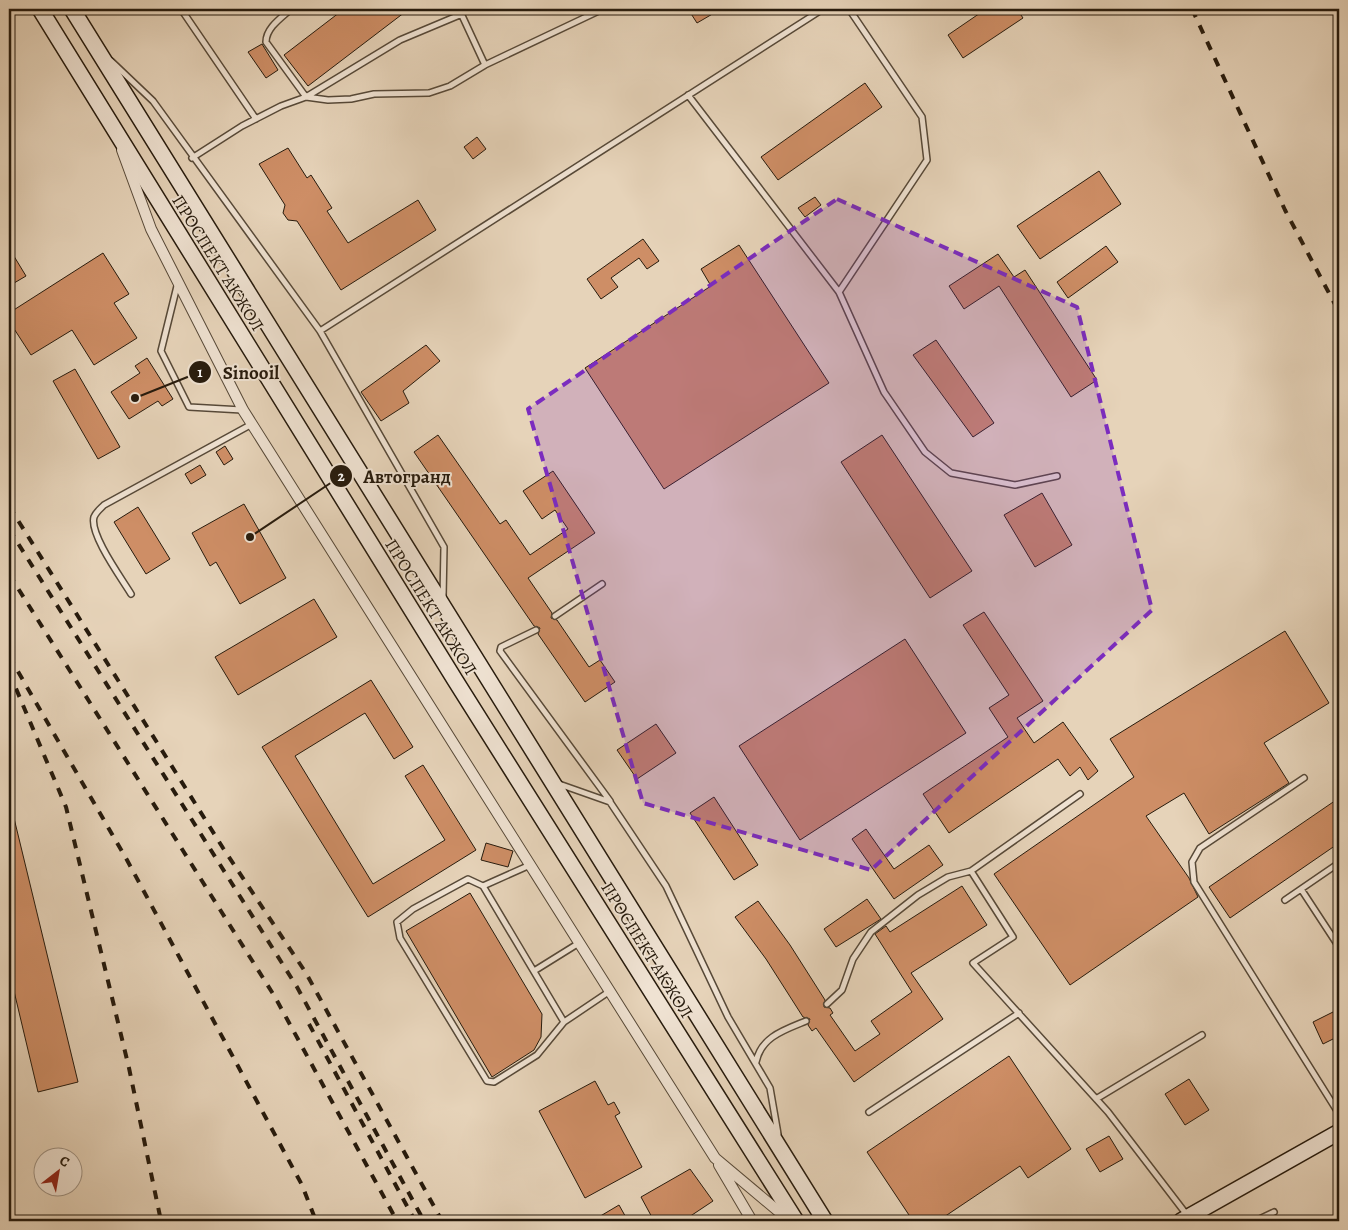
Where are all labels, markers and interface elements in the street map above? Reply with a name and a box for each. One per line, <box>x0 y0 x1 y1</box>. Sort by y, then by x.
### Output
street label: ПРОСПЕКТ АКЖОЛ <box>166 190 270 336</box>
callout: Sinooil <box>187 355 289 389</box>
text: Sinooil <box>223 360 279 386</box>
text: 1 <box>197 362 203 382</box>
callout: Автогранд <box>329 459 461 493</box>
text: Автогранд <box>362 464 451 490</box>
text: 2 <box>337 466 345 486</box>
street label: ПРОСПЕКТ АКЖОЛ <box>379 534 483 680</box>
street label: ПРОСПЕКТ АКЖОЛ <box>595 877 699 1023</box>
north arrow <box>32 1148 82 1198</box>
text: С <box>56 1151 73 1172</box>

